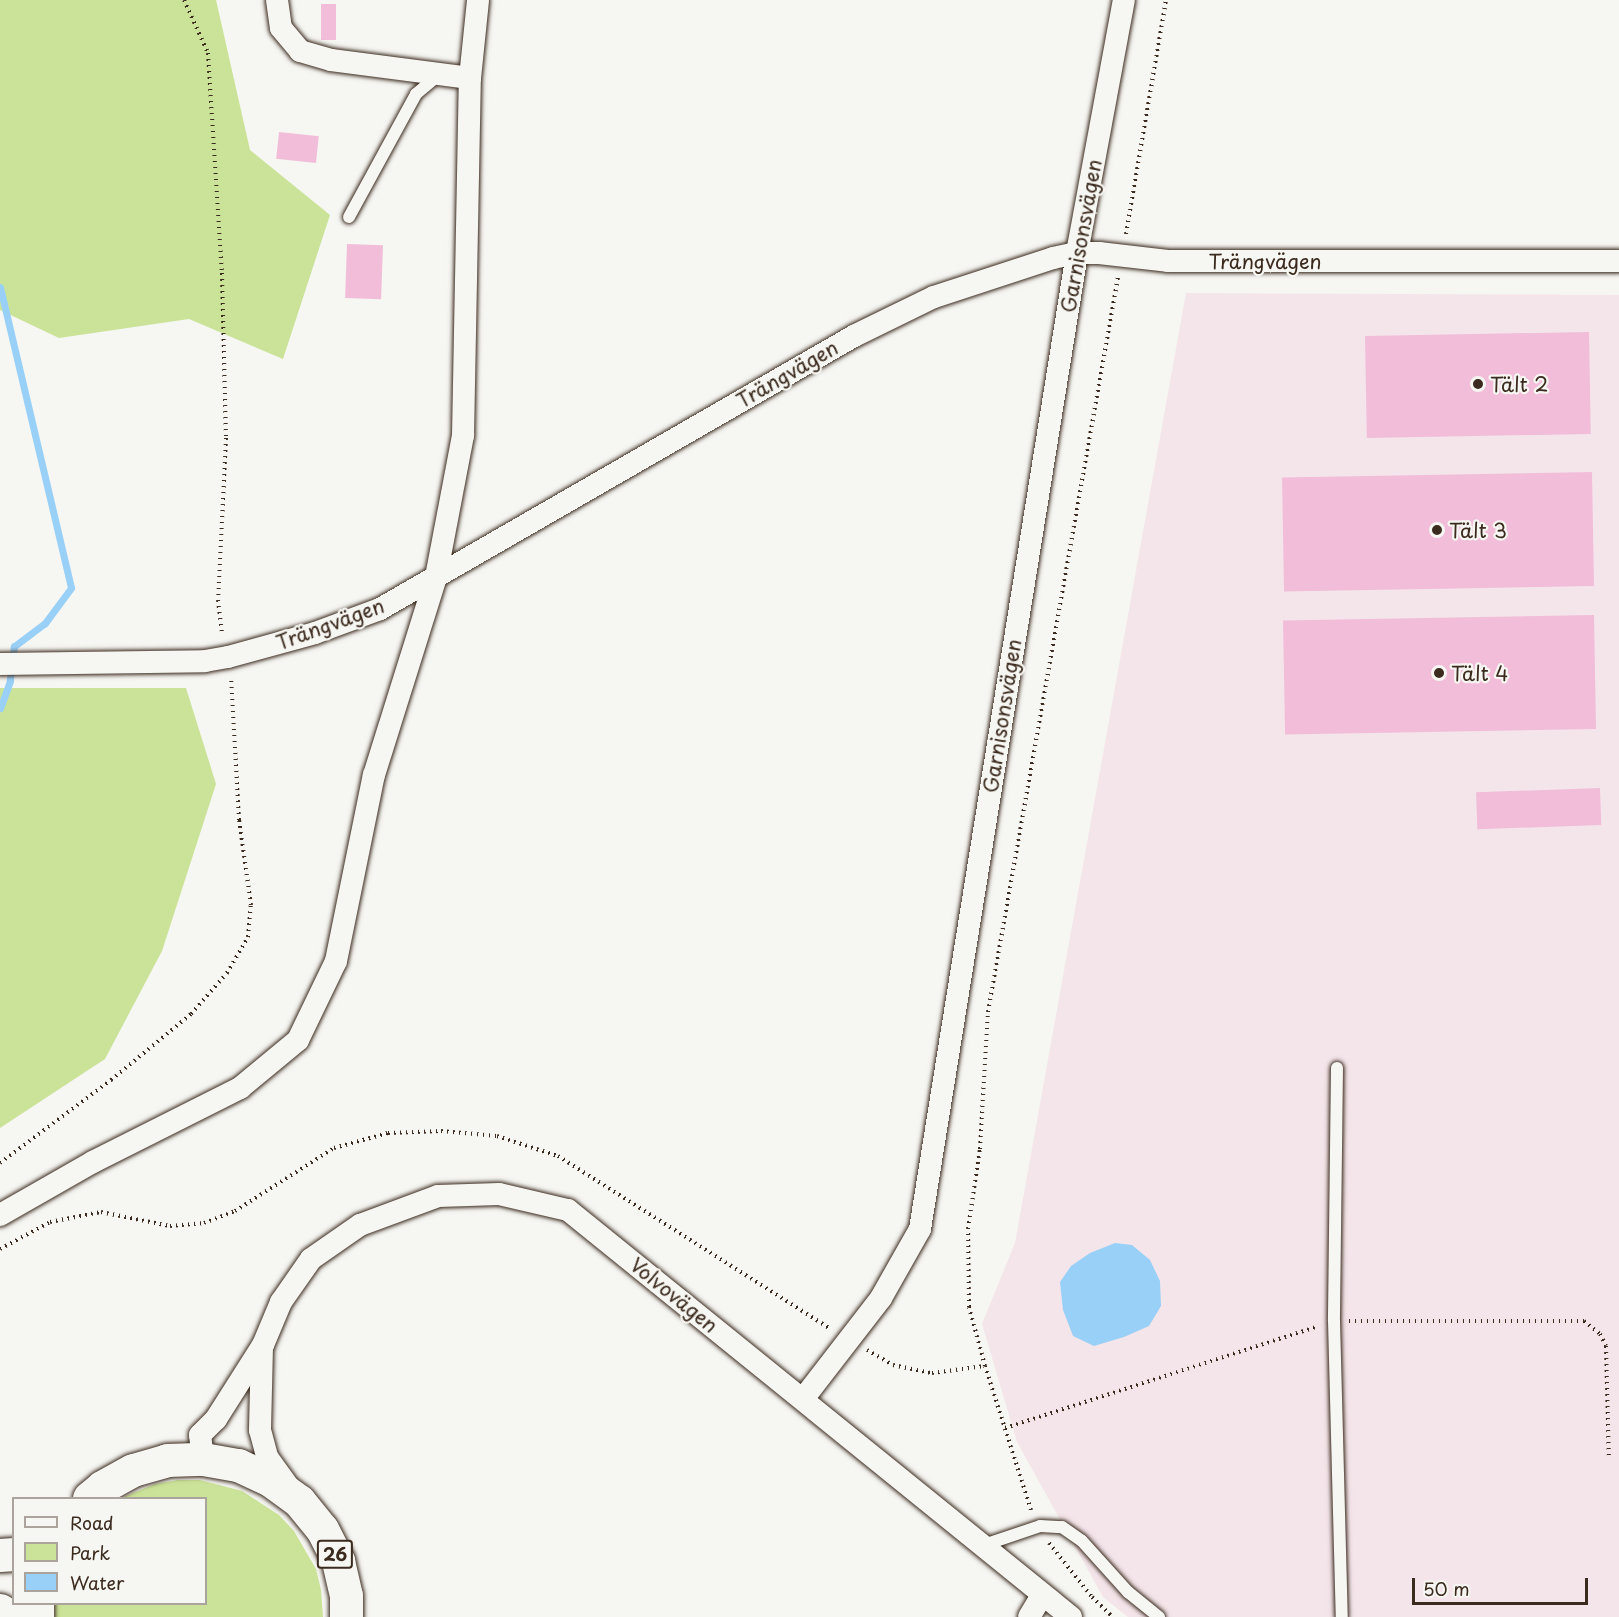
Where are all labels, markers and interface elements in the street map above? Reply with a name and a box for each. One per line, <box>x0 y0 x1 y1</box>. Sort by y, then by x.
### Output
street label: Garnisonsvägen <box>1056 158 1106 314</box>
street label: Trängvägen <box>1208 249 1322 273</box>
street label: Trängvägen <box>732 335 842 413</box>
place label: Tält 2 <box>1490 372 1548 396</box>
marker: Tält 2 <box>1471 377 1485 391</box>
place label: Tält 3 <box>1449 518 1506 542</box>
marker: Tält 3 <box>1430 523 1444 537</box>
street label: Trängvägen <box>273 593 387 655</box>
street label: Garnisonsvägen <box>978 637 1026 795</box>
place label: Tält 4 <box>1451 661 1508 685</box>
marker: Tält 4 <box>1432 666 1446 680</box>
street label: Volvovägen <box>625 1252 723 1338</box>
legend <box>12 1497 207 1605</box>
text: Road <box>70 1509 114 1536</box>
text: Park <box>70 1539 110 1566</box>
road number: 26 <box>316 1539 354 1569</box>
scale bar <box>1415 1566 1590 1604</box>
text: Water <box>70 1569 124 1596</box>
text: 50 m <box>1423 1575 1470 1602</box>

